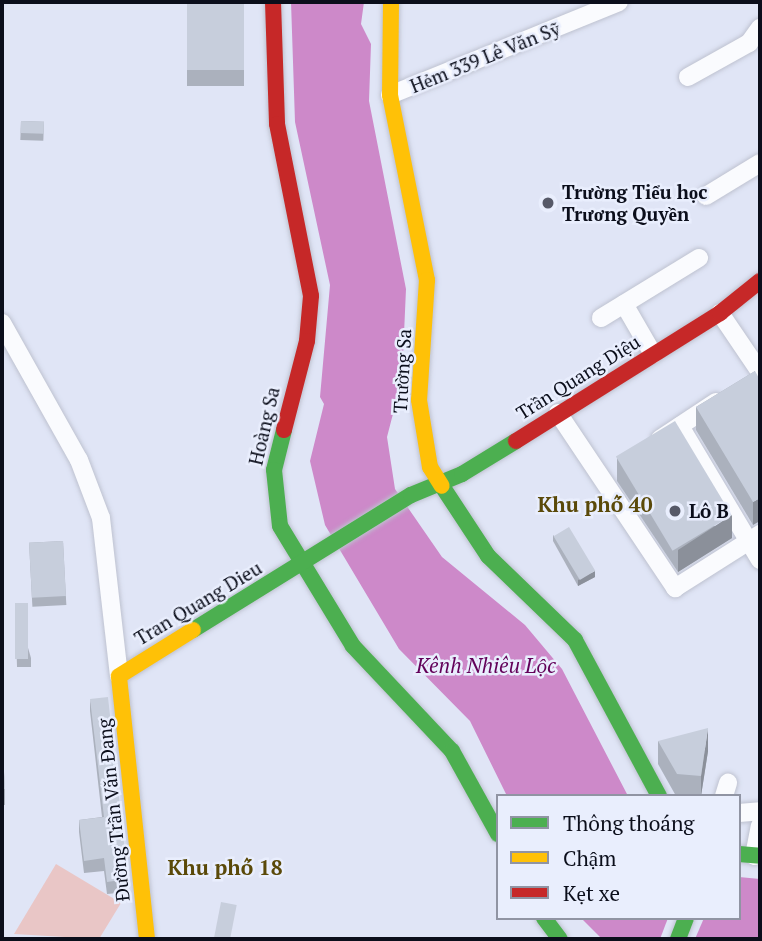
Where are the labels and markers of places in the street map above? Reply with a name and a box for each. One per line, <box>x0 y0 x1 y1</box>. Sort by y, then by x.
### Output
place label: Trường Tiểu học Trương Quyền <box>562 181 708 225</box>
marker: Trường Tiểu học Trương Quyền <box>540 195 556 211</box>
place label: Lô B <box>689 500 729 522</box>
marker: Lô B <box>667 503 683 519</box>

